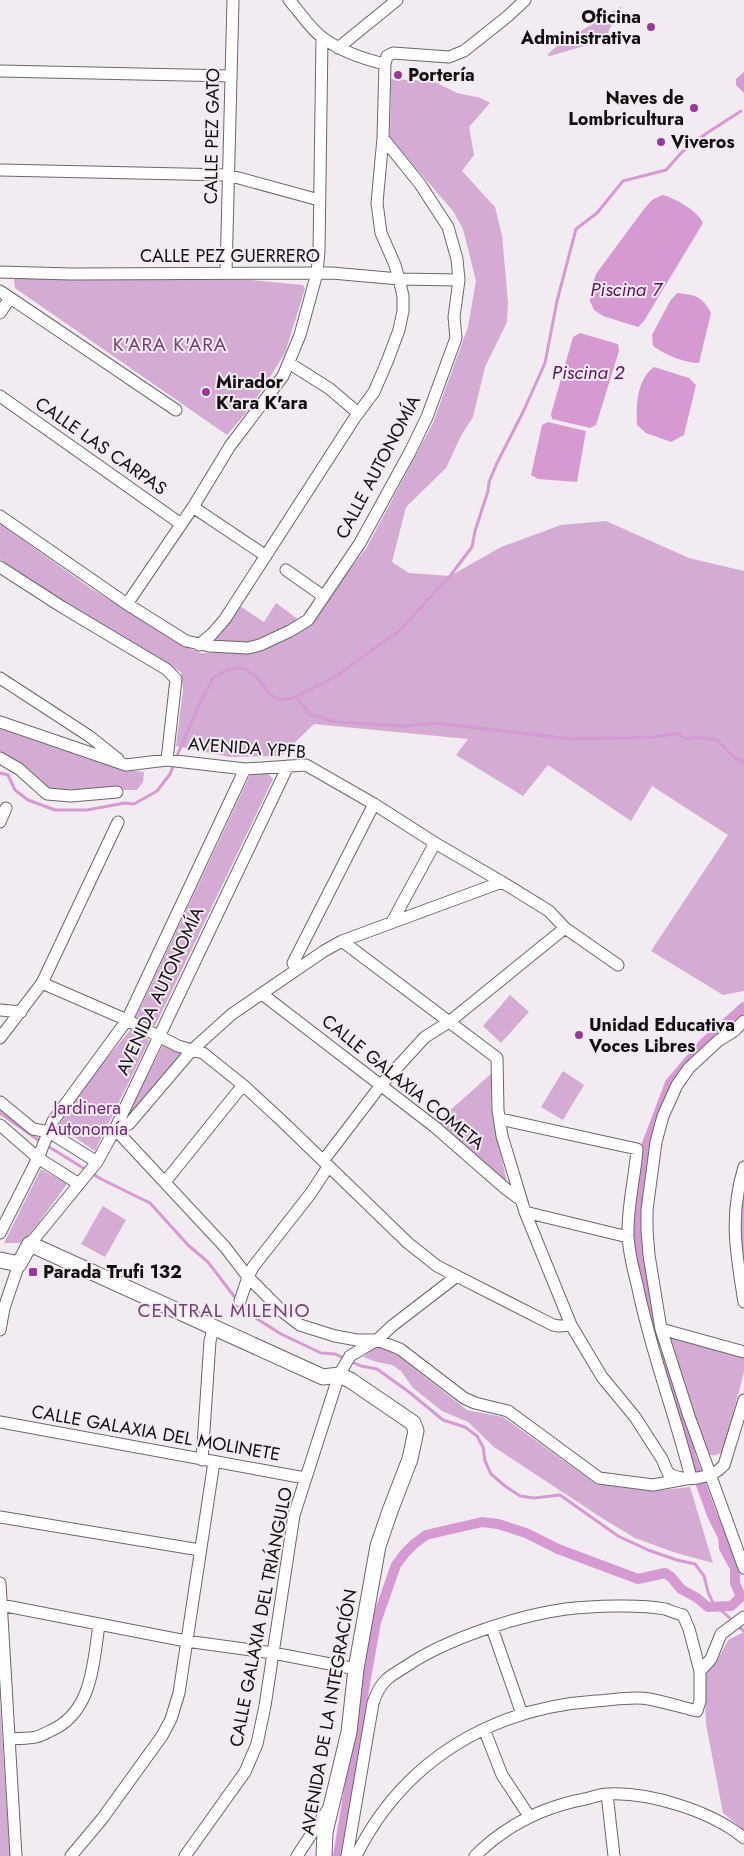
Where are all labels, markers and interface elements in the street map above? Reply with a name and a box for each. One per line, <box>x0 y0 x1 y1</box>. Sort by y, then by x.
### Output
place label: Oficina Administrativa <box>520 4 641 51</box>
marker: Oficina Administrativa <box>645 21 657 33</box>
place label: Portería <box>408 62 475 88</box>
street label: CALLE PEZ GATO <box>198 68 226 204</box>
marker: Portería <box>392 69 404 81</box>
place label: Naves de Lombricultura <box>568 85 684 132</box>
marker: Naves de Lombricultura <box>688 102 700 114</box>
place label: Viveros <box>670 129 735 155</box>
marker: Viveros <box>655 136 667 148</box>
street label: CALLE PEZ GUERRERO <box>140 243 320 269</box>
water label: Piscina 7 <box>590 276 664 303</box>
district label: K'ARA K'ARA <box>113 331 227 358</box>
water label: Piscina 2 <box>552 359 625 386</box>
place label: Mirador K'ara K'ara <box>216 369 308 416</box>
marker: Mirador K'ara K'ara <box>200 386 212 398</box>
street label: CALLE AUTONOMÍA <box>329 390 427 543</box>
street label: CALLE LAS CARPAS <box>30 391 172 501</box>
street label: AVENIDA YPFB <box>187 731 307 765</box>
street label: AVENIDA AUTONOMÍA <box>110 902 211 1079</box>
street label: CALLE GALAXIA COMETA <box>316 1008 490 1156</box>
place label: Unidad Educativa Voces Libres <box>588 1012 735 1059</box>
marker: Unidad Educativa Voces Libres <box>573 1029 585 1041</box>
park label: Jardinera Autonomía <box>46 1095 128 1142</box>
place label: Parada Trufi 132 <box>43 1259 182 1285</box>
marker: Parada Trufi 132 <box>27 1266 39 1278</box>
district label: CENTRAL MILENIO <box>138 1297 310 1324</box>
street label: CALLE GALAXIA DEL MOLINETE <box>30 1398 282 1468</box>
street label: CALLE GALAXIA DEL TRIÁNGULO <box>223 1485 299 1749</box>
street label: AVENIDA DE LA INTEGRACIÓN <box>295 1587 363 1837</box>

